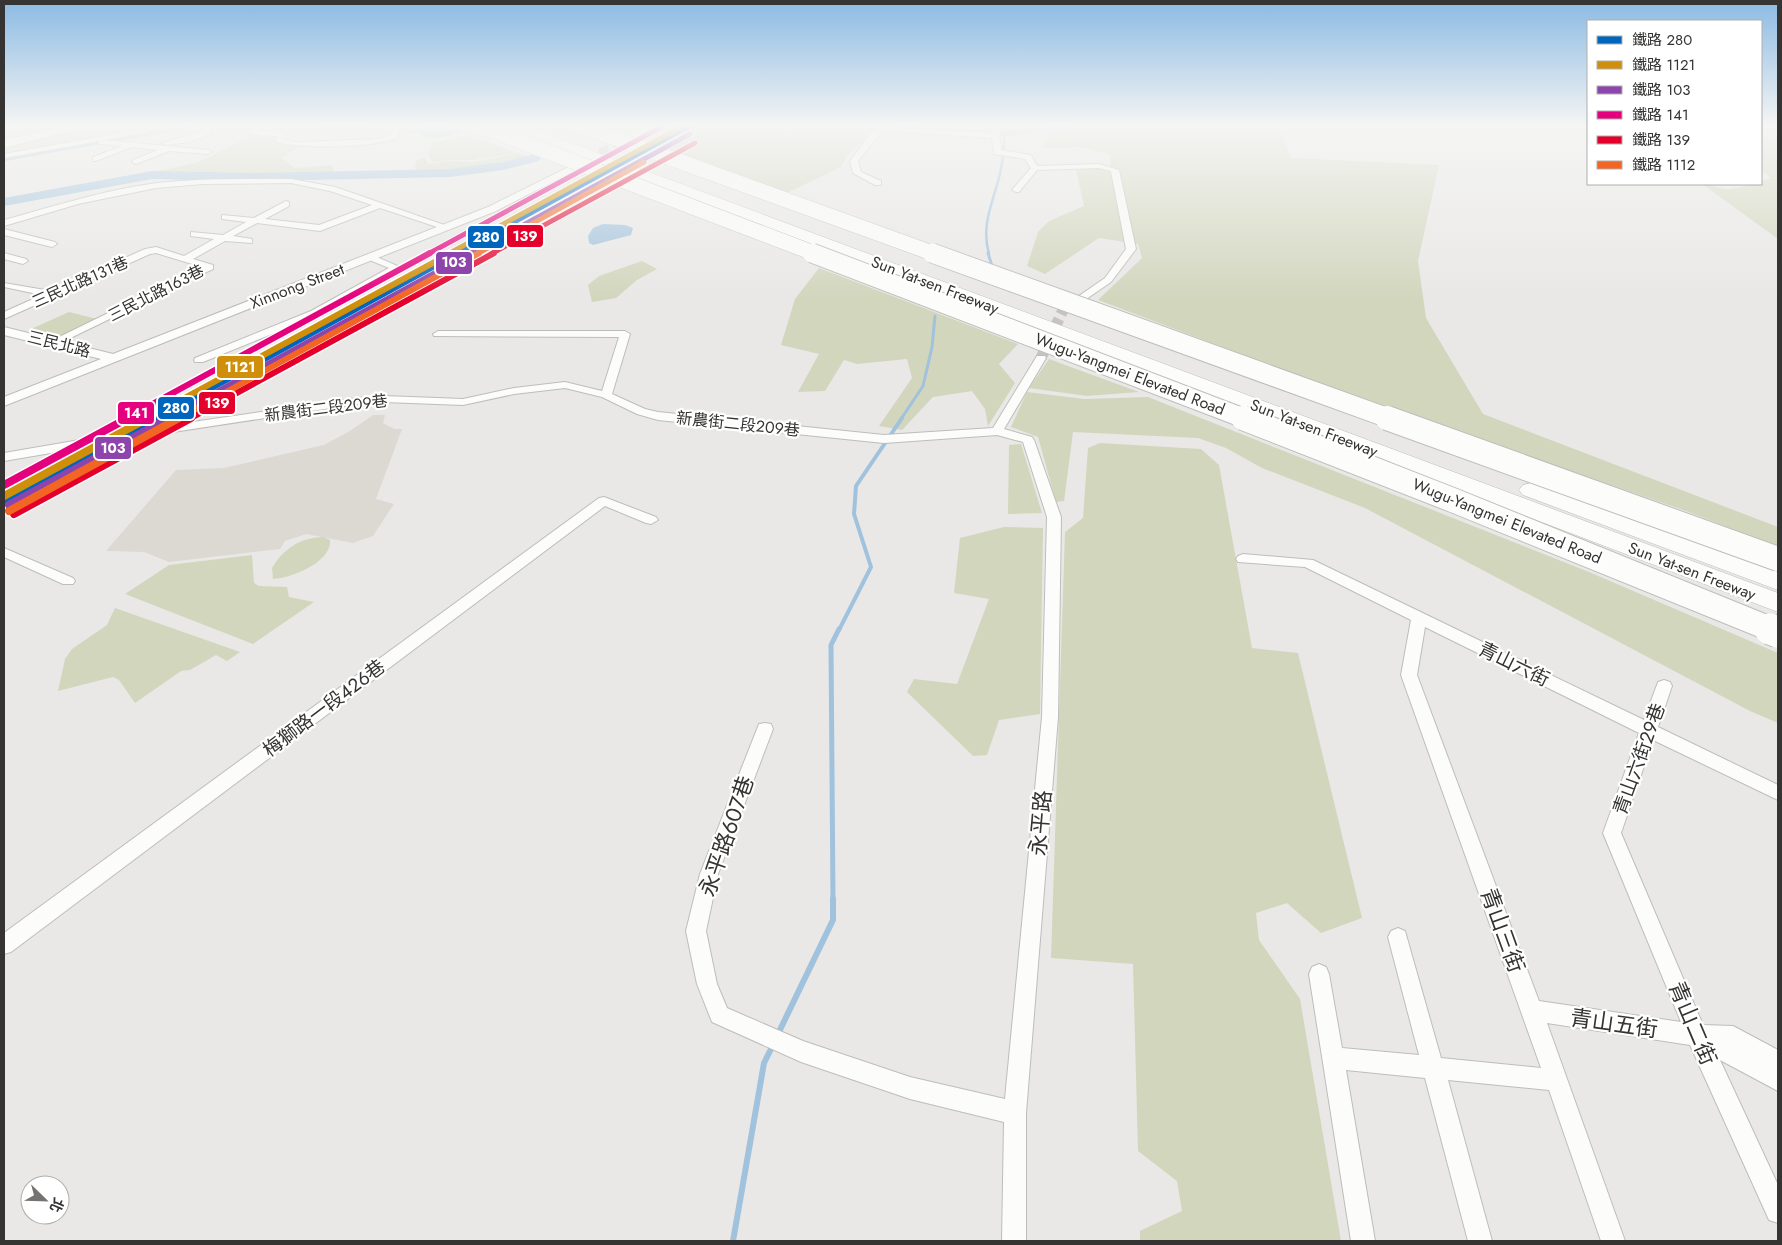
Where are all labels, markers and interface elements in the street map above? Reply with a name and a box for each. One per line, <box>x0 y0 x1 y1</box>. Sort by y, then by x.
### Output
legend <box>1587 20 1762 185</box>
text: 鐵路 280 <box>1632 29 1692 51</box>
text: 鐵路 1121 <box>1632 54 1695 76</box>
text: 鐵路 103 <box>1632 79 1690 101</box>
text: 鐵路 141 <box>1632 104 1689 126</box>
text: 鐵路 139 <box>1632 129 1690 151</box>
text: 鐵路 1112 <box>1632 154 1695 176</box>
line badge: 139 <box>506 224 544 248</box>
line badge: 280 <box>467 225 505 249</box>
text: 139 <box>512 226 538 246</box>
text: 280 <box>472 227 500 247</box>
street label: Sun Yat-sen Freeway <box>868 250 1003 320</box>
street label: 三民北路131巷 <box>28 251 132 313</box>
line badge: 103 <box>435 251 473 275</box>
text: 103 <box>441 252 467 272</box>
street label: Xinnong Street <box>247 257 348 314</box>
street label: 三民北路163巷 <box>104 259 208 327</box>
street label: 三民北路 <box>25 325 93 363</box>
street label: Wugu-Yangmei Elevated Road <box>1032 327 1228 421</box>
line badge: 1121 <box>216 355 264 379</box>
text: 1121 <box>225 357 255 377</box>
street label: 新農街二段209巷 <box>263 389 389 427</box>
line badge: 139 <box>198 391 236 415</box>
text: 139 <box>204 393 230 413</box>
street label: Sun Yat-sen Freeway <box>1247 393 1382 463</box>
line badge: 280 <box>157 396 195 420</box>
text: 280 <box>162 398 190 418</box>
line badge: 141 <box>117 401 155 425</box>
text: 141 <box>124 403 148 423</box>
street label: 新農街二段209巷 <box>675 406 801 442</box>
line badge: 103 <box>94 436 132 460</box>
text: 103 <box>100 438 126 458</box>
street label: Wugu-Yangmei Elevated Road <box>1409 472 1605 570</box>
street label: Sun Yat-sen Freeway <box>1625 536 1760 606</box>
street label: 青山六街 <box>1474 635 1554 693</box>
street label: 梅獅路一段426巷 <box>257 653 391 763</box>
street label: 青山六街29巷 <box>1606 700 1672 818</box>
street label: 永平路607巷 <box>690 771 762 901</box>
street label: 永平路 <box>1021 789 1059 857</box>
street label: 青山三街 <box>1473 883 1533 977</box>
street label: 青山二街 <box>1661 976 1725 1070</box>
street label: 青山五街 <box>1568 1001 1660 1045</box>
north arrow <box>20 1175 70 1225</box>
text: 北 <box>45 1195 69 1215</box>

